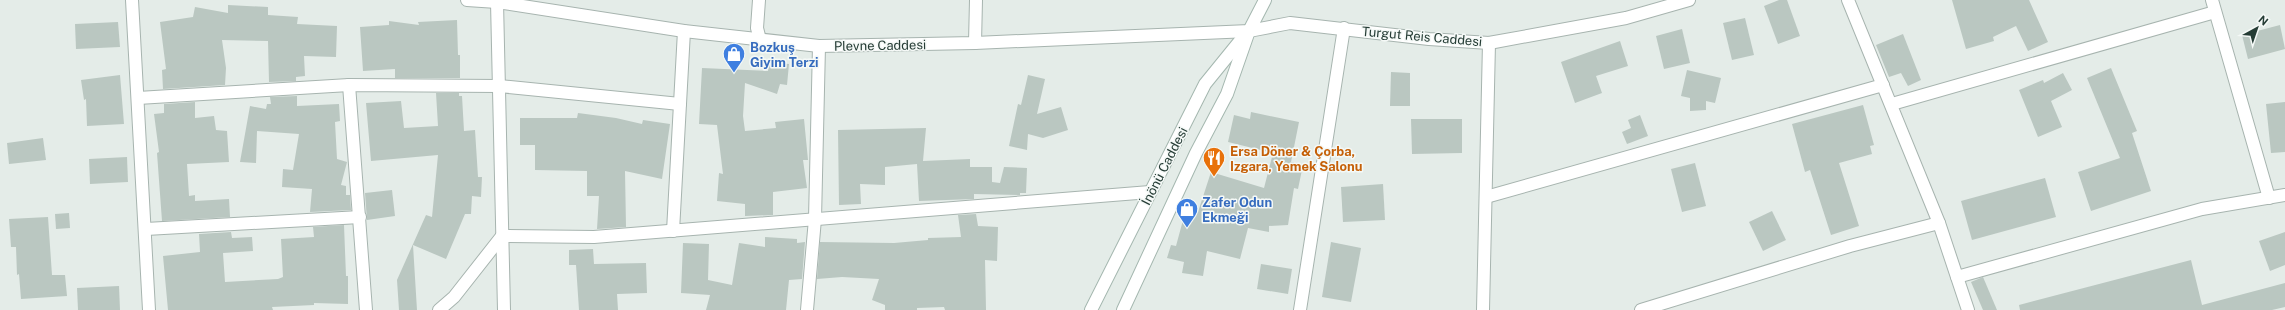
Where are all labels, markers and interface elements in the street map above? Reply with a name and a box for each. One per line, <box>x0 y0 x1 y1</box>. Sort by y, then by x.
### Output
north arrow <box>2237 8 2277 48</box>
text: N <box>2256 13 2271 28</box>
street label: Turgut Reis Caddesi <box>1361 24 1483 49</box>
street label: Plevne Caddesi <box>834 37 926 54</box>
place label: Bozkuş Giyim Terzi <box>750 40 819 70</box>
shop icon: Bozkuş Giyim Terzi <box>721 41 747 74</box>
street label: İnönü Caddesi <box>1138 125 1191 208</box>
place label: Ersa Döner & Çorba, Izgara, Yemek Salonu <box>1230 144 1362 174</box>
restaurant icon: Ersa Döner & Çorba, Izgara, Yemek Salonu <box>1201 145 1227 178</box>
place label: Zafer Odun Ekmeği <box>1202 195 1272 225</box>
shop icon: Zafer Odun Ekmeği <box>1174 196 1200 229</box>

